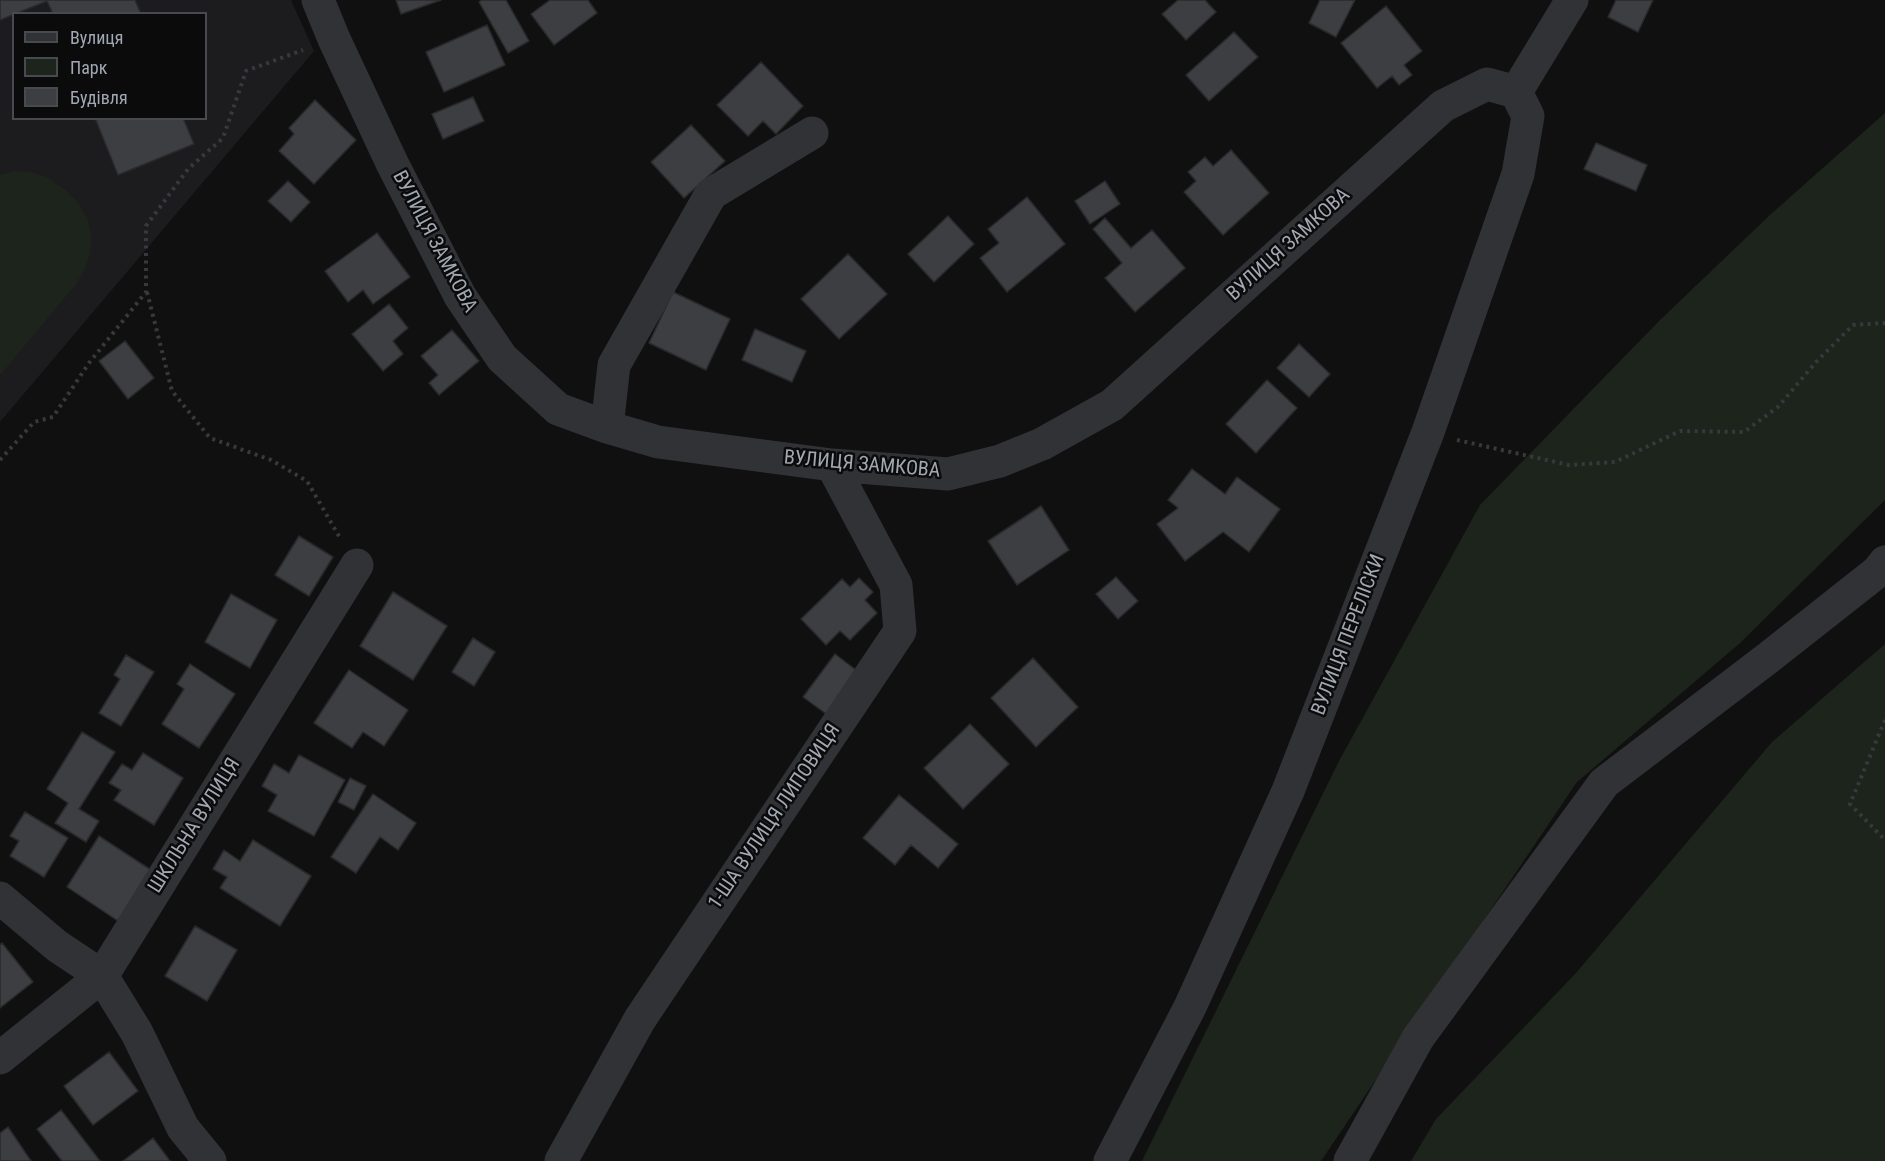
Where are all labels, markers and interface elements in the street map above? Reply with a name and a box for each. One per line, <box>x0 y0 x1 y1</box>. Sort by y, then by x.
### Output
legend <box>12 12 207 120</box>
text: Вулиця <box>70 27 124 48</box>
text: Парк <box>70 57 107 78</box>
text: Будівля <box>70 87 128 108</box>
street label: ВУЛИЦЯ ЗАМКОВА <box>387 167 481 317</box>
street label: ВУЛИЦЯ ЗАМКОВА <box>1223 184 1355 306</box>
street label: ВУЛИЦЯ ЗАМКОВА <box>783 446 941 484</box>
street label: ВУЛИЦЯ ПЕРЕЛІСКИ <box>1307 551 1391 719</box>
street label: 1-ША ВУЛИЦЯ ЛИПОВИЦЯ <box>704 720 846 914</box>
street label: ШКІЛЬНА ВУЛИЦЯ <box>144 754 246 898</box>

